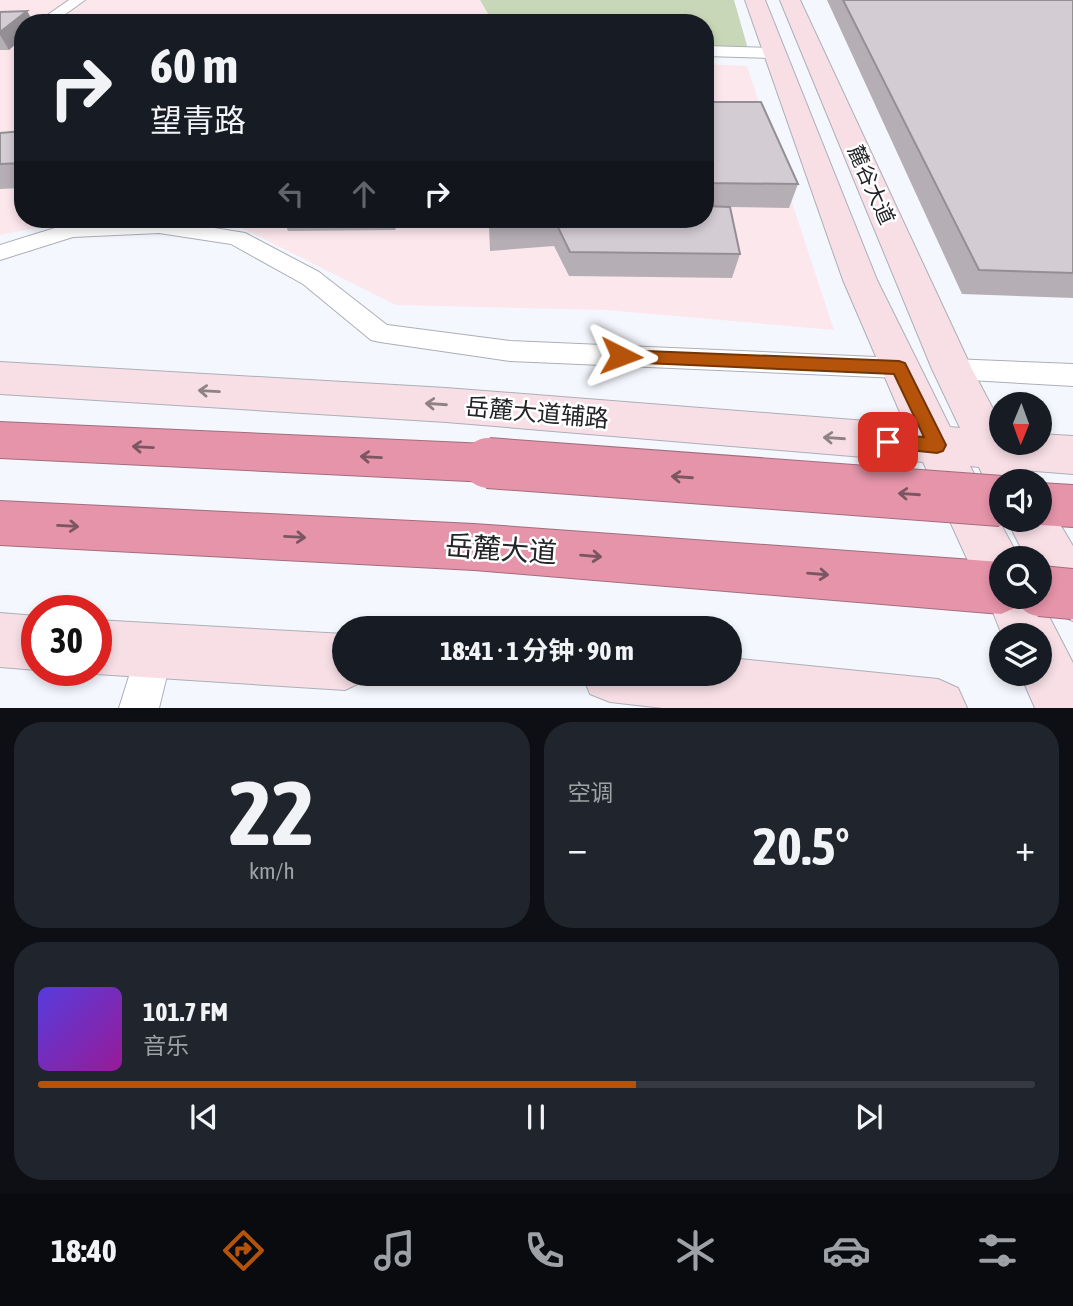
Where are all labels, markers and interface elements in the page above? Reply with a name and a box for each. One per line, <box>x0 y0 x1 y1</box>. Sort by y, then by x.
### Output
text: 60 m <box>150 37 238 93</box>
icon: right <box>35 42 126 133</box>
text: 望青路 <box>150 102 246 139</box>
street label: 麓谷大道 <box>844 141 900 228</box>
icon: left <box>272 175 310 213</box>
icon: ahead <box>345 175 383 213</box>
icon: right <box>418 175 456 213</box>
position arrow <box>584 319 658 393</box>
one-way arrow <box>198 384 221 397</box>
north arrow <box>989 392 1052 455</box>
map controls <box>989 392 1052 686</box>
street label: 岳麓大道辅路 <box>464 393 610 432</box>
one-way arrow <box>425 397 448 410</box>
pin <box>858 412 918 472</box>
icon: arrive <box>869 423 907 461</box>
one-way arrow <box>823 431 846 444</box>
one-way arrow <box>132 441 155 454</box>
one-way arrow <box>359 451 382 464</box>
button: sound <box>989 469 1052 532</box>
one-way arrow <box>671 470 693 483</box>
one-way arrow <box>898 487 920 500</box>
one-way arrow <box>56 520 79 533</box>
street label: 岳麓大道 <box>444 529 558 569</box>
one-way arrow <box>284 531 307 544</box>
button: search <box>989 546 1052 609</box>
one-way arrow <box>579 550 602 563</box>
one-way arrow <box>806 568 829 581</box>
speed limit sign: 30 <box>21 595 112 686</box>
button: layers <box>989 623 1052 686</box>
text: 18:41 · 1 分钟 · 90 m <box>440 636 634 666</box>
text: 22 <box>229 760 315 864</box>
text: 空调 <box>568 780 614 806</box>
text: 20.5° <box>753 816 850 876</box>
text: − <box>568 826 587 869</box>
text: + <box>1015 826 1035 869</box>
text: km/h <box>249 858 295 884</box>
text: 101.7 FM <box>143 997 228 1027</box>
text: 音乐 <box>143 1033 189 1059</box>
icon: previous <box>185 1098 223 1136</box>
icon: pause <box>517 1098 555 1136</box>
icon: next <box>850 1098 888 1136</box>
icon: directions <box>219 1226 268 1275</box>
icon: music <box>370 1226 419 1275</box>
icon: phone <box>520 1226 569 1275</box>
icon: climate <box>671 1226 720 1275</box>
icon: car <box>822 1226 871 1275</box>
icon: filters <box>973 1226 1022 1275</box>
text: 18:40 <box>51 1232 117 1269</box>

